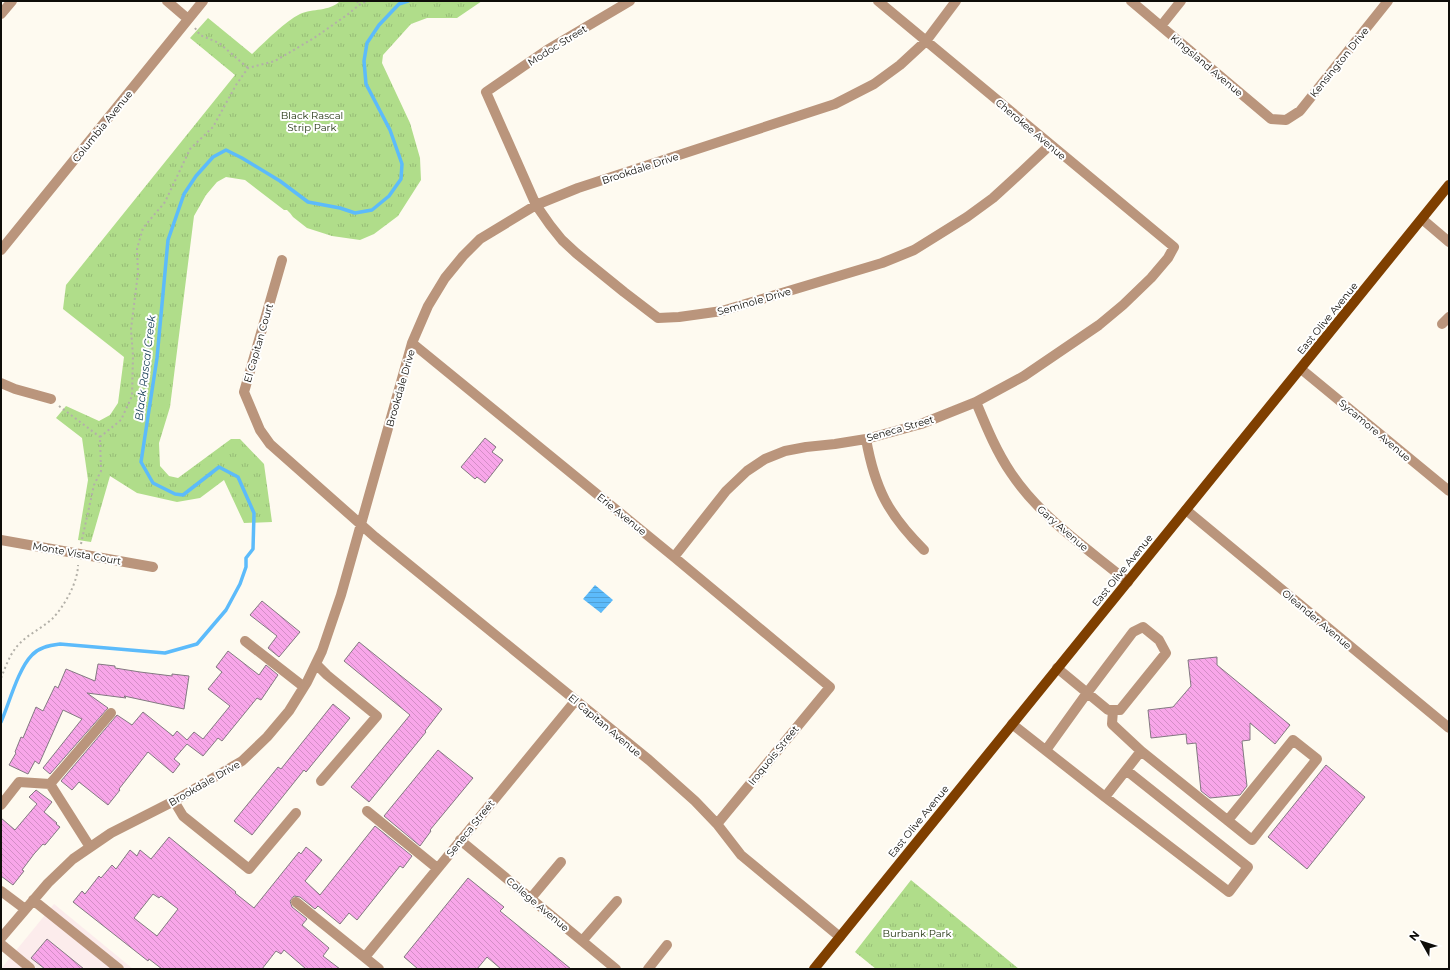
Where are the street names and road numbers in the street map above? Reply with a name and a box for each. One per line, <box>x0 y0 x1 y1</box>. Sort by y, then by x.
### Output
street label: Modoc Street <box>525 22 589 69</box>
street label: Kensington Drive <box>1307 25 1372 100</box>
street label: Kingsland Avenue <box>1168 31 1246 100</box>
street label: Columbia Avenue <box>69 88 135 165</box>
street label: Cherokee Avenue <box>993 96 1069 163</box>
street label: Brookdale Drive <box>600 150 680 187</box>
street label: East Olive Avenue <box>1294 279 1361 357</box>
street label: Seminole Drive <box>716 285 792 318</box>
street label: El Capitan Court <box>241 302 276 384</box>
street label: Brookdale Drive <box>383 348 418 428</box>
street label: Sycamore Avenue <box>1336 396 1413 464</box>
street label: Seneca Street <box>865 413 935 444</box>
street label: Erie Avenue <box>594 491 649 538</box>
street label: Gary Avenue <box>1034 503 1091 554</box>
street label: East Olive Avenue <box>1089 531 1156 609</box>
street label: Monte Vista Court <box>31 539 122 568</box>
street label: Oleander Avenue <box>1279 586 1354 652</box>
street label: El Capitan Avenue <box>566 691 644 760</box>
street label: Iroquois Street <box>745 723 802 788</box>
street label: Brookdale Drive <box>166 758 242 809</box>
street label: East Olive Avenue <box>885 782 952 860</box>
street label: Seneca Street <box>444 797 497 859</box>
street label: College Avenue <box>504 874 572 934</box>

